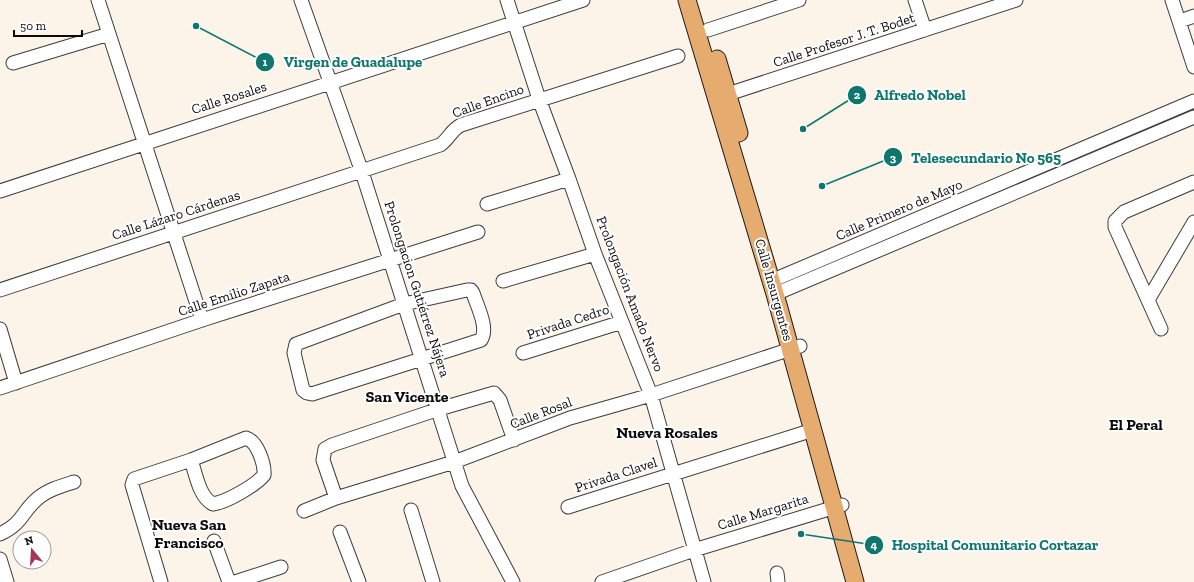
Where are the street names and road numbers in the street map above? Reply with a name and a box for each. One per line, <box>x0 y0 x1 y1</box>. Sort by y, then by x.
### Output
street label: Calle Profesor J. T. Bodet <box>771 9 918 71</box>
street label: Calle Rosales <box>189 78 269 118</box>
street label: Calle Encino <box>450 80 526 122</box>
street label: Calle Primero de Mayo <box>833 176 965 244</box>
street label: Calle Lázaro Cárdenas <box>110 186 242 244</box>
street label: Prolongacion Gutiérrez Nájera <box>380 199 454 379</box>
street label: Prolongación Amado Nervo <box>592 214 668 374</box>
street label: Calle Insurgentes <box>751 237 797 343</box>
street label: Calle Emilio Zapata <box>176 268 292 320</box>
street label: Privada Cedro <box>525 301 611 343</box>
street label: Calle Rosal <box>507 393 575 433</box>
street label: Privada Clavel <box>573 454 660 496</box>
street label: Calle Margarita <box>716 490 811 534</box>

